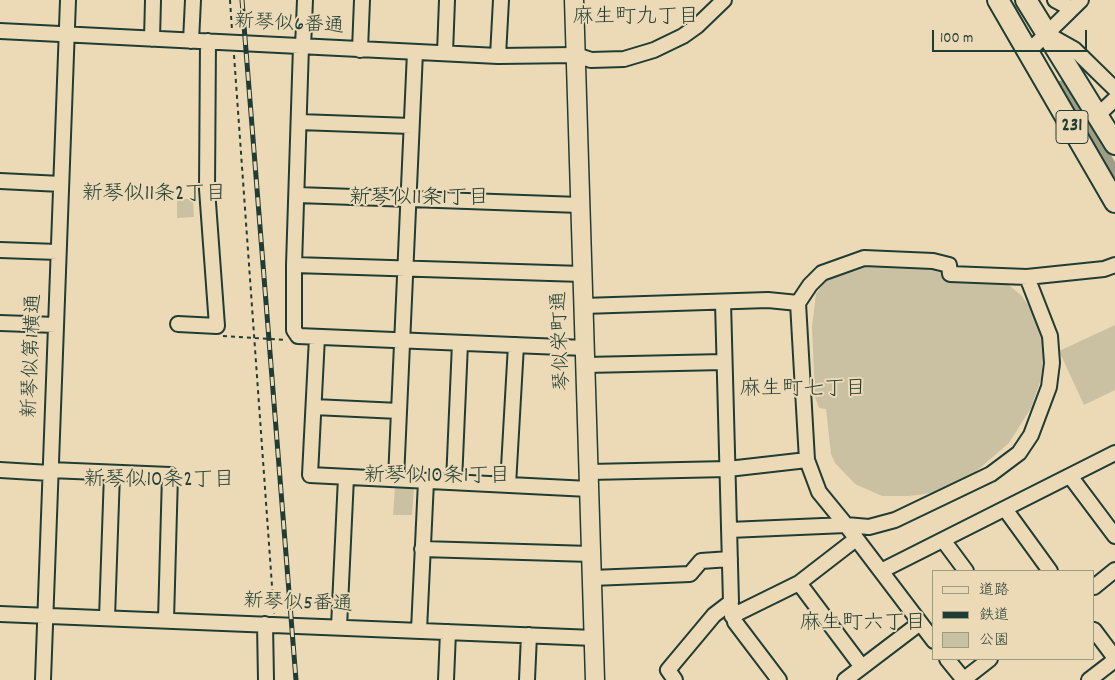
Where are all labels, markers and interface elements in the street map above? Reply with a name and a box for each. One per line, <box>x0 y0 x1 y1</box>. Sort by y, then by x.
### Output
district label: 麻生町九丁目 <box>573 6 699 32</box>
street label: 新琴似6番通 <box>234 11 344 41</box>
scale bar <box>935 20 1090 52</box>
text: 100 m <box>940 28 973 50</box>
road number: 231 <box>1056 110 1088 144</box>
district label: 新琴似11条2丁目 <box>82 183 226 209</box>
district label: 新琴似11条1丁目 <box>349 187 489 213</box>
street label: 琴似栄町通 <box>549 291 577 391</box>
street label: 新琴似第1横通 <box>20 293 48 419</box>
district label: 麻生町七丁目 <box>740 378 866 404</box>
district label: 新琴似10条1丁目 <box>364 465 510 491</box>
district label: 新琴似10条2丁目 <box>83 469 235 495</box>
legend <box>932 570 1095 660</box>
text: 道路 <box>979 580 1009 602</box>
street label: 新琴似5番通 <box>243 591 353 619</box>
text: 鉄道 <box>979 605 1009 627</box>
district label: 麻生町六丁目 <box>800 612 926 638</box>
text: 公園 <box>979 630 1009 652</box>

